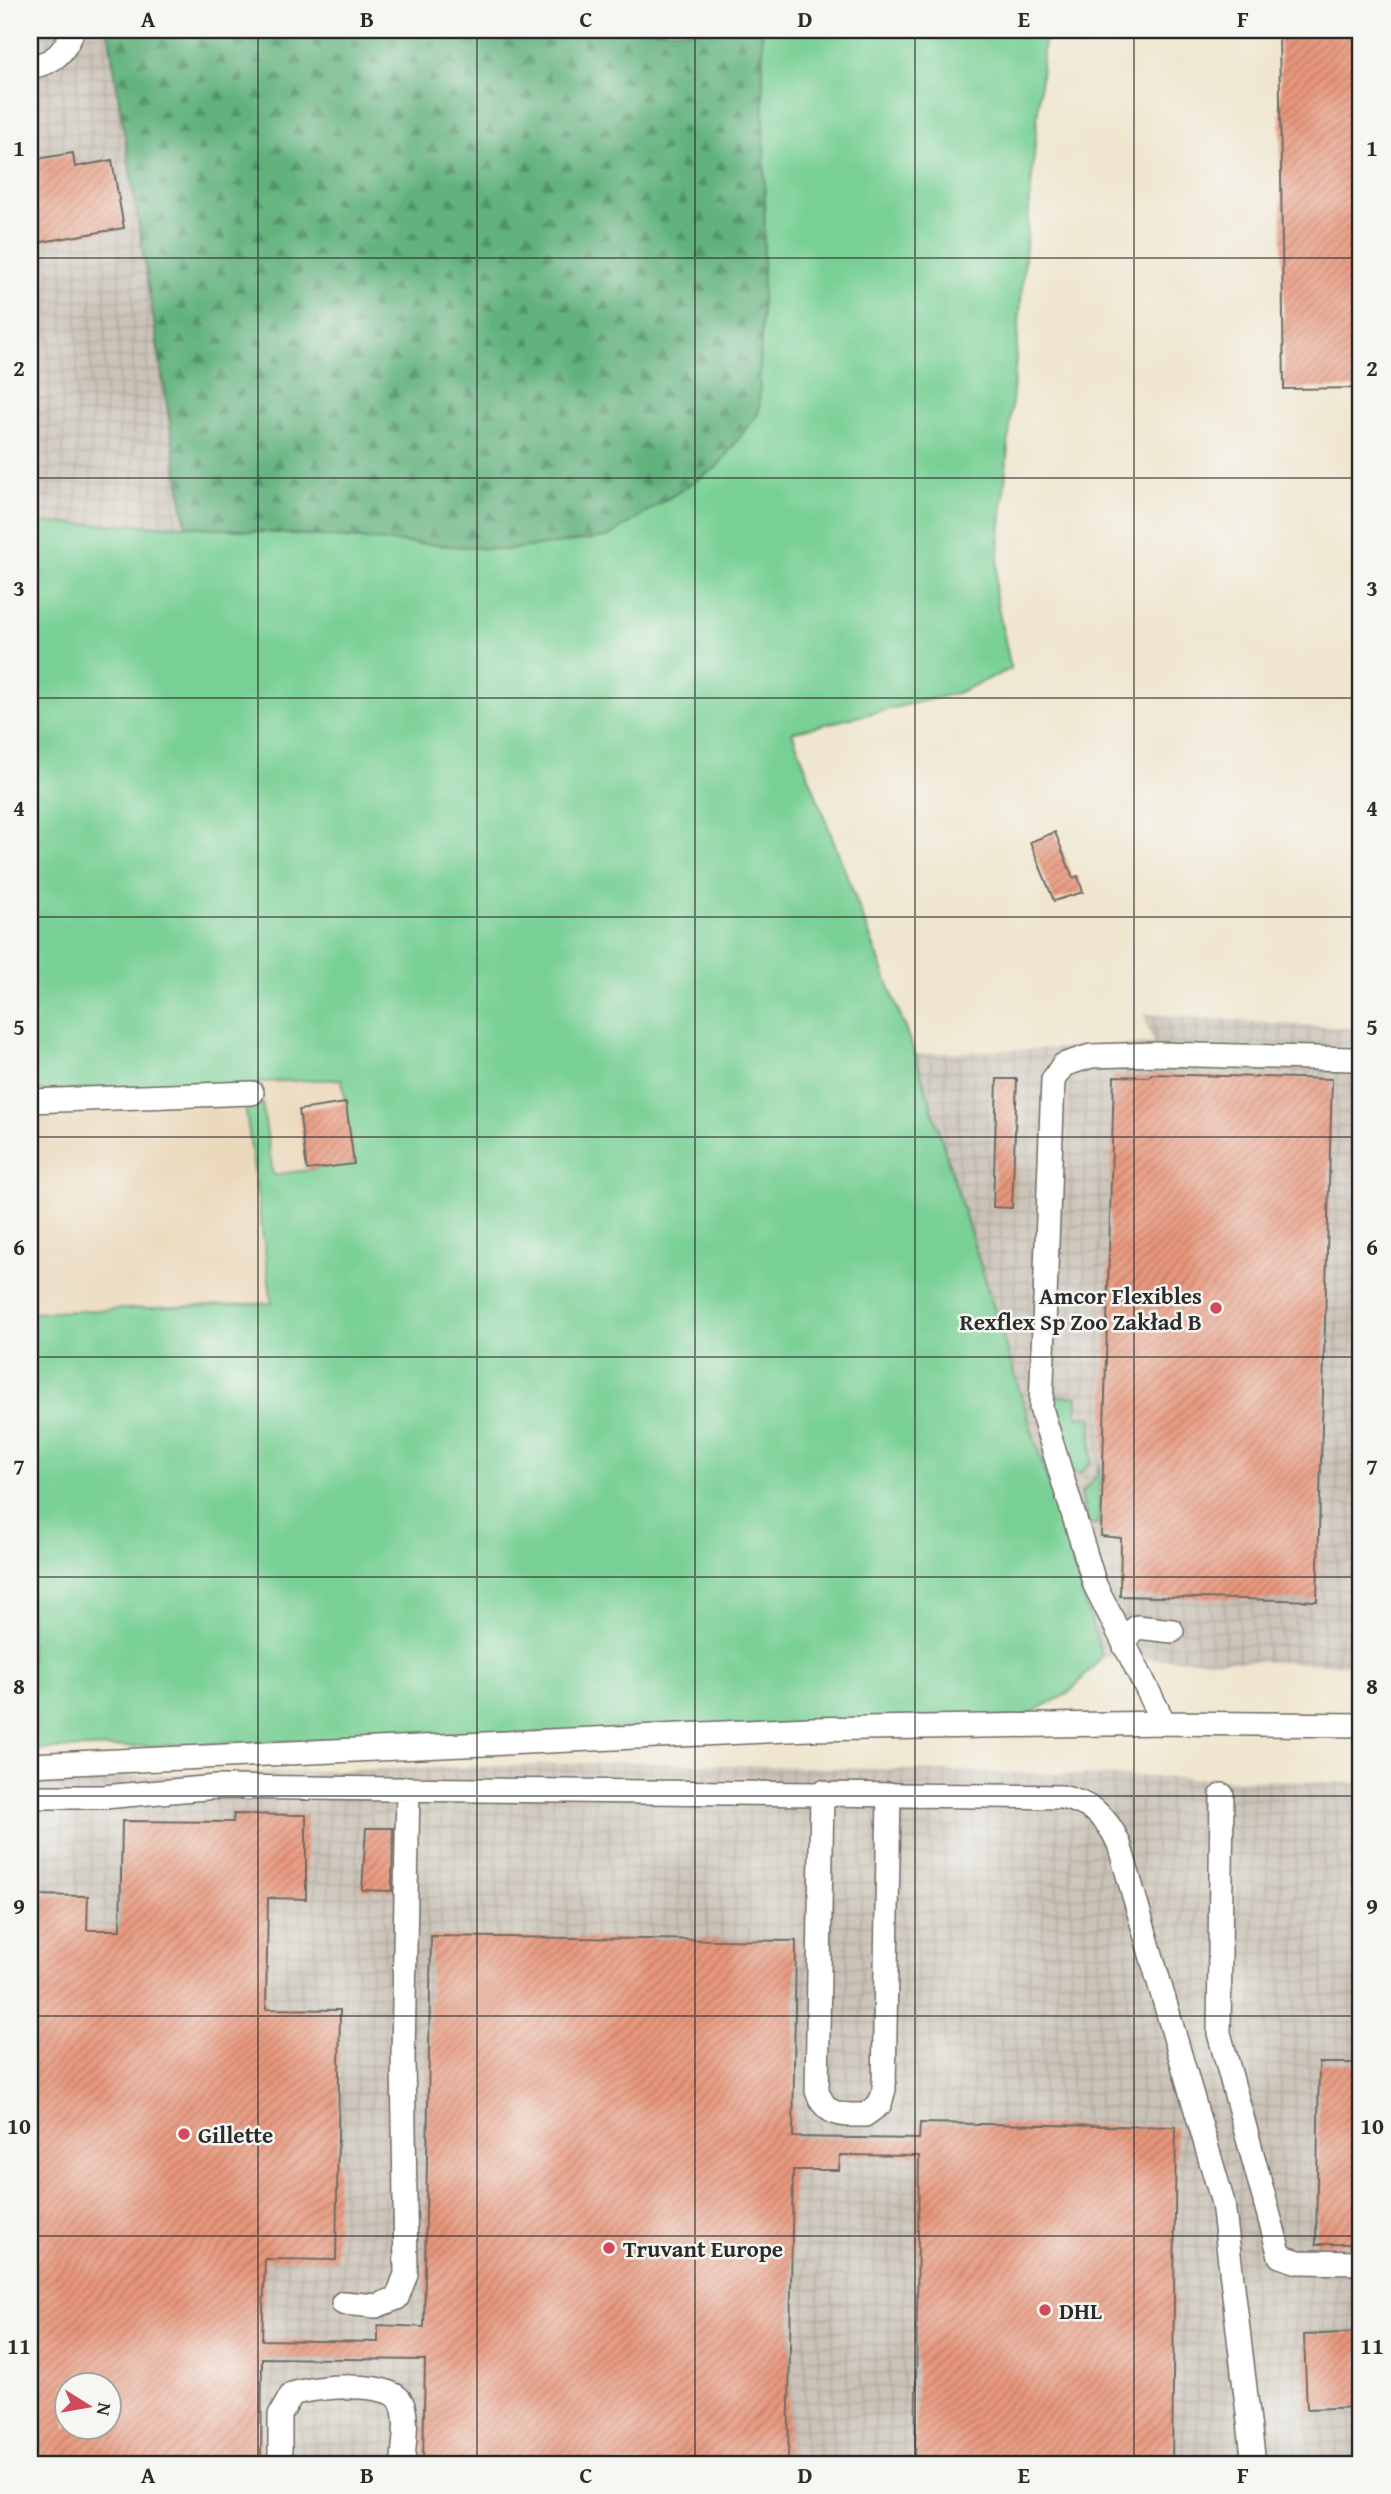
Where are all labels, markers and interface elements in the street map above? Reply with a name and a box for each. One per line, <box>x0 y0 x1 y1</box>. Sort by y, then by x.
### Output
text: A <box>141 2 156 35</box>
text: B <box>360 2 374 35</box>
text: C <box>579 2 593 35</box>
text: D <box>798 2 813 35</box>
text: E <box>1018 2 1030 35</box>
text: F <box>1237 2 1249 35</box>
text: 1 <box>13 131 25 164</box>
text: 1 <box>1366 131 1378 164</box>
text: 2 <box>13 351 25 384</box>
text: 2 <box>1366 351 1378 384</box>
text: 3 <box>13 571 25 604</box>
text: 3 <box>1366 571 1378 604</box>
text: 4 <box>13 791 25 824</box>
text: 4 <box>1366 791 1378 824</box>
text: 5 <box>13 1010 25 1043</box>
text: 5 <box>1366 1010 1378 1043</box>
text: 6 <box>13 1230 25 1263</box>
text: 6 <box>1366 1230 1378 1263</box>
place label: Amcor Flexibles Rexflex Sp Zoo Zakład B <box>959 1279 1202 1338</box>
marker: Amcor Flexibles Rexflex Sp Zoo Zakład B <box>1208 1300 1224 1316</box>
text: 7 <box>13 1450 25 1483</box>
text: 7 <box>1366 1450 1378 1483</box>
text: 8 <box>13 1669 25 1702</box>
text: 8 <box>1366 1669 1378 1702</box>
text: 9 <box>13 1889 25 1922</box>
text: 9 <box>1366 1889 1378 1922</box>
text: 10 <box>7 2109 31 2142</box>
text: 10 <box>1360 2109 1384 2142</box>
place label: Gillette <box>198 2118 273 2151</box>
marker: Gillette <box>176 2126 192 2142</box>
place label: Truvant Europe <box>623 2232 783 2265</box>
marker: Truvant Europe <box>601 2240 617 2256</box>
place label: DHL <box>1059 2294 1102 2327</box>
marker: DHL <box>1037 2302 1053 2318</box>
text: 11 <box>7 2329 31 2362</box>
text: 11 <box>1360 2329 1384 2362</box>
north arrow <box>52 2372 122 2442</box>
text: N <box>90 2400 120 2418</box>
text: A <box>141 2458 156 2491</box>
text: B <box>360 2458 374 2491</box>
text: C <box>579 2458 593 2491</box>
text: D <box>798 2458 813 2491</box>
text: E <box>1018 2458 1030 2491</box>
text: F <box>1237 2458 1249 2491</box>

